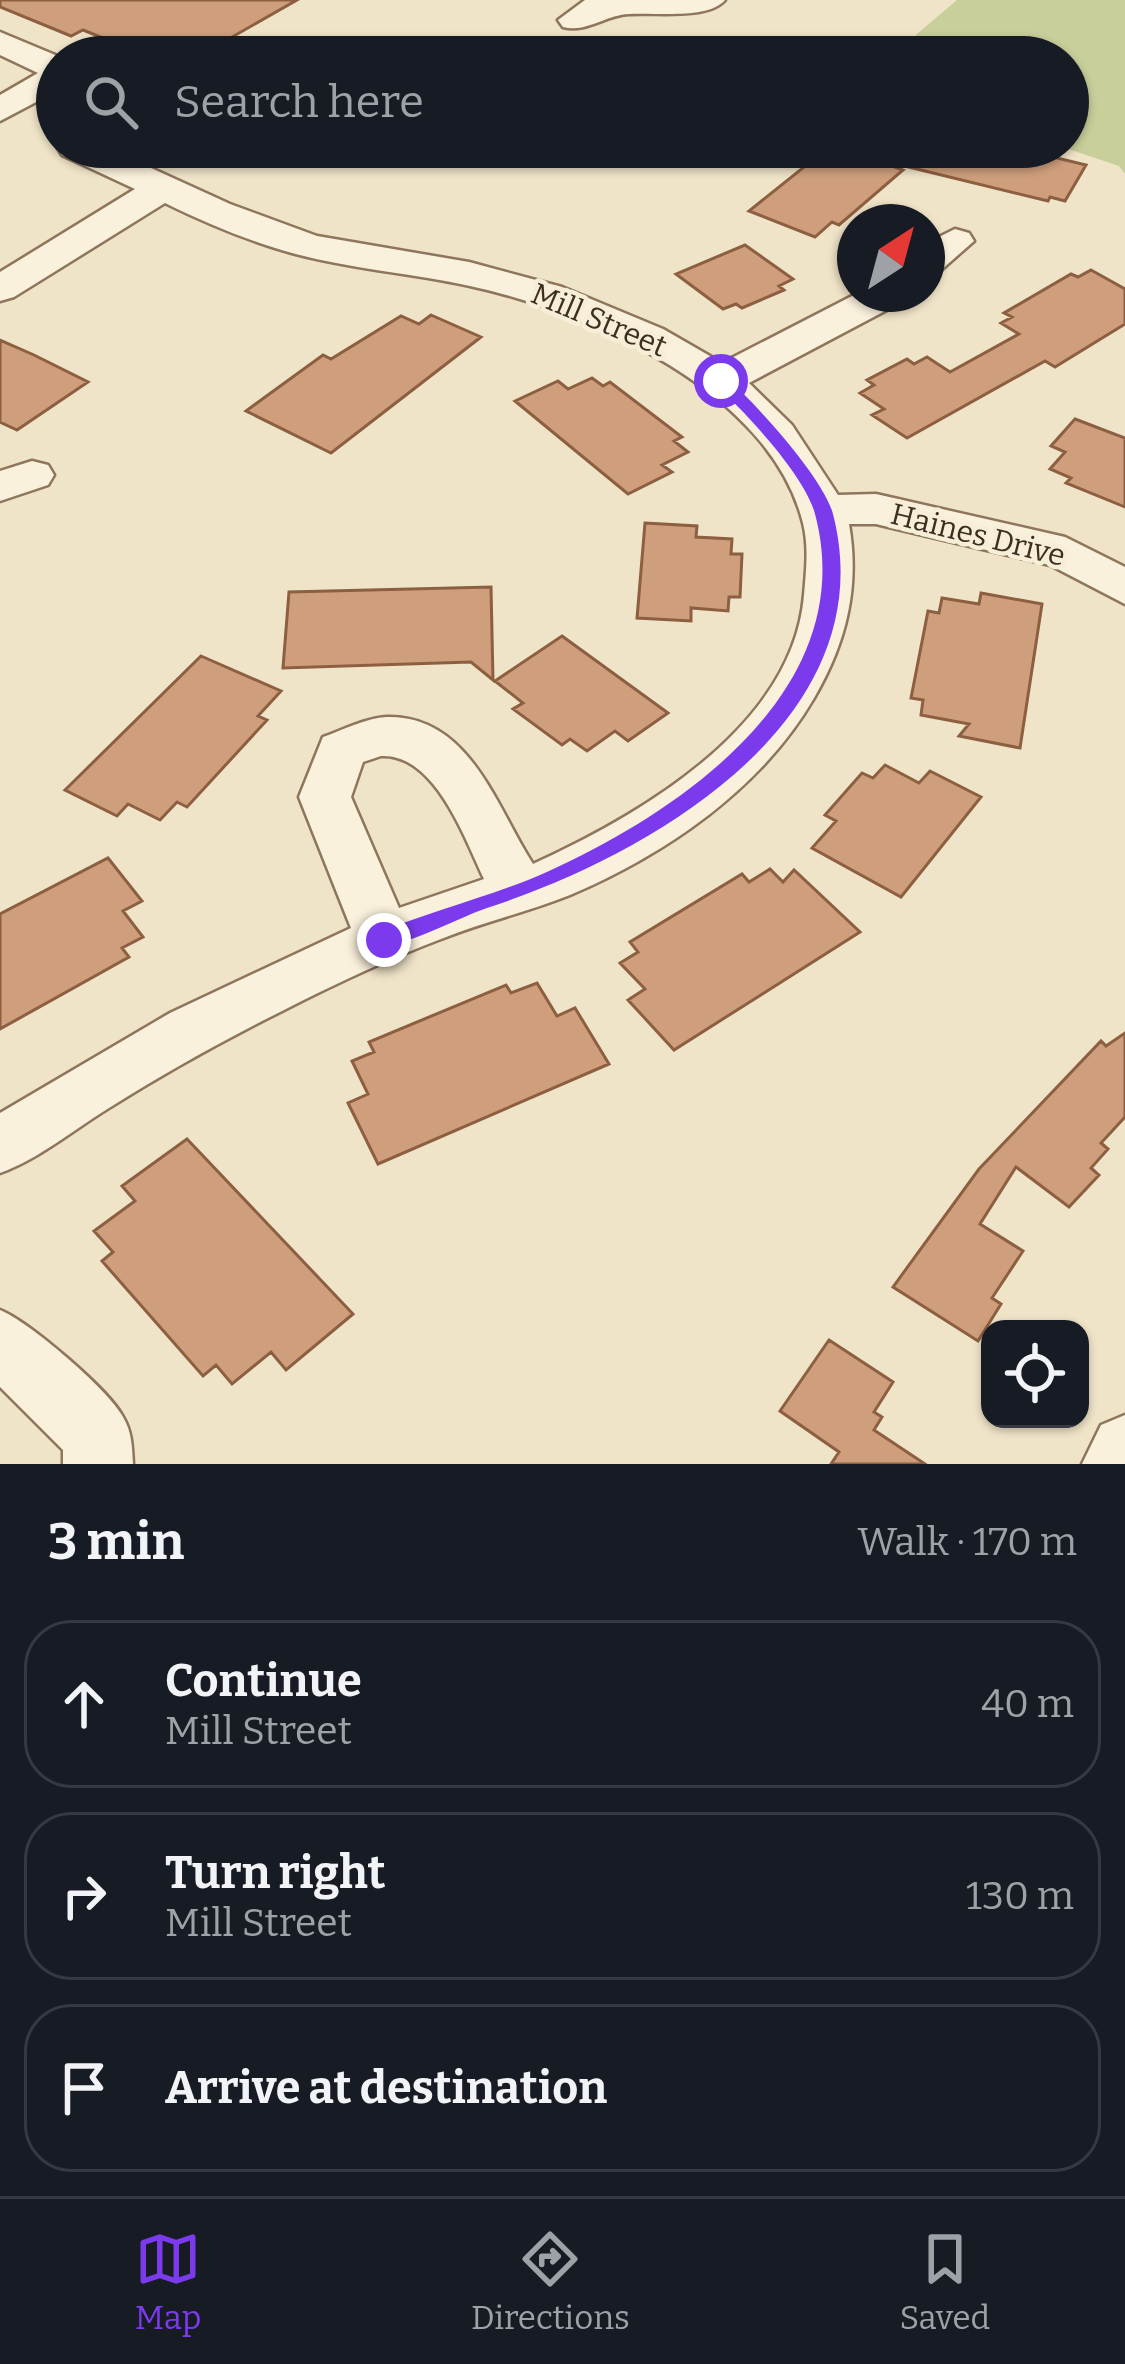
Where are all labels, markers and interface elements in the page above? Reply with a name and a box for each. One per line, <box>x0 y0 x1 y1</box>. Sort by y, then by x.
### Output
search box <box>36 36 1089 168</box>
icon: search <box>78 69 144 135</box>
text: Search here <box>174 75 424 129</box>
north arrow <box>837 204 945 312</box>
street label: Mill Street <box>526 275 672 365</box>
route start <box>694 354 748 408</box>
street label: Haines Drive <box>887 496 1069 574</box>
route end <box>357 913 411 967</box>
map controls <box>981 1320 1089 1428</box>
button: locate <box>981 1320 1089 1428</box>
text: 3 min <box>48 1511 184 1573</box>
text: Walk · 170 m <box>858 1519 1077 1565</box>
text: Continue <box>165 1654 362 1708</box>
icon: ahead <box>51 1671 117 1737</box>
text: 40 m <box>981 1681 1074 1727</box>
text: Mill Street <box>165 1708 352 1754</box>
text: Turn right <box>165 1846 385 1900</box>
icon: right <box>51 1863 117 1929</box>
text: 130 m <box>966 1873 1074 1919</box>
text: Mill Street <box>165 1900 352 1946</box>
icon: arrive <box>51 2055 117 2121</box>
text: Arrive at destination <box>165 2061 607 2115</box>
tab: Map <box>135 2226 201 2338</box>
tab: Directions <box>471 2226 630 2338</box>
tab: Saved <box>900 2226 990 2338</box>

